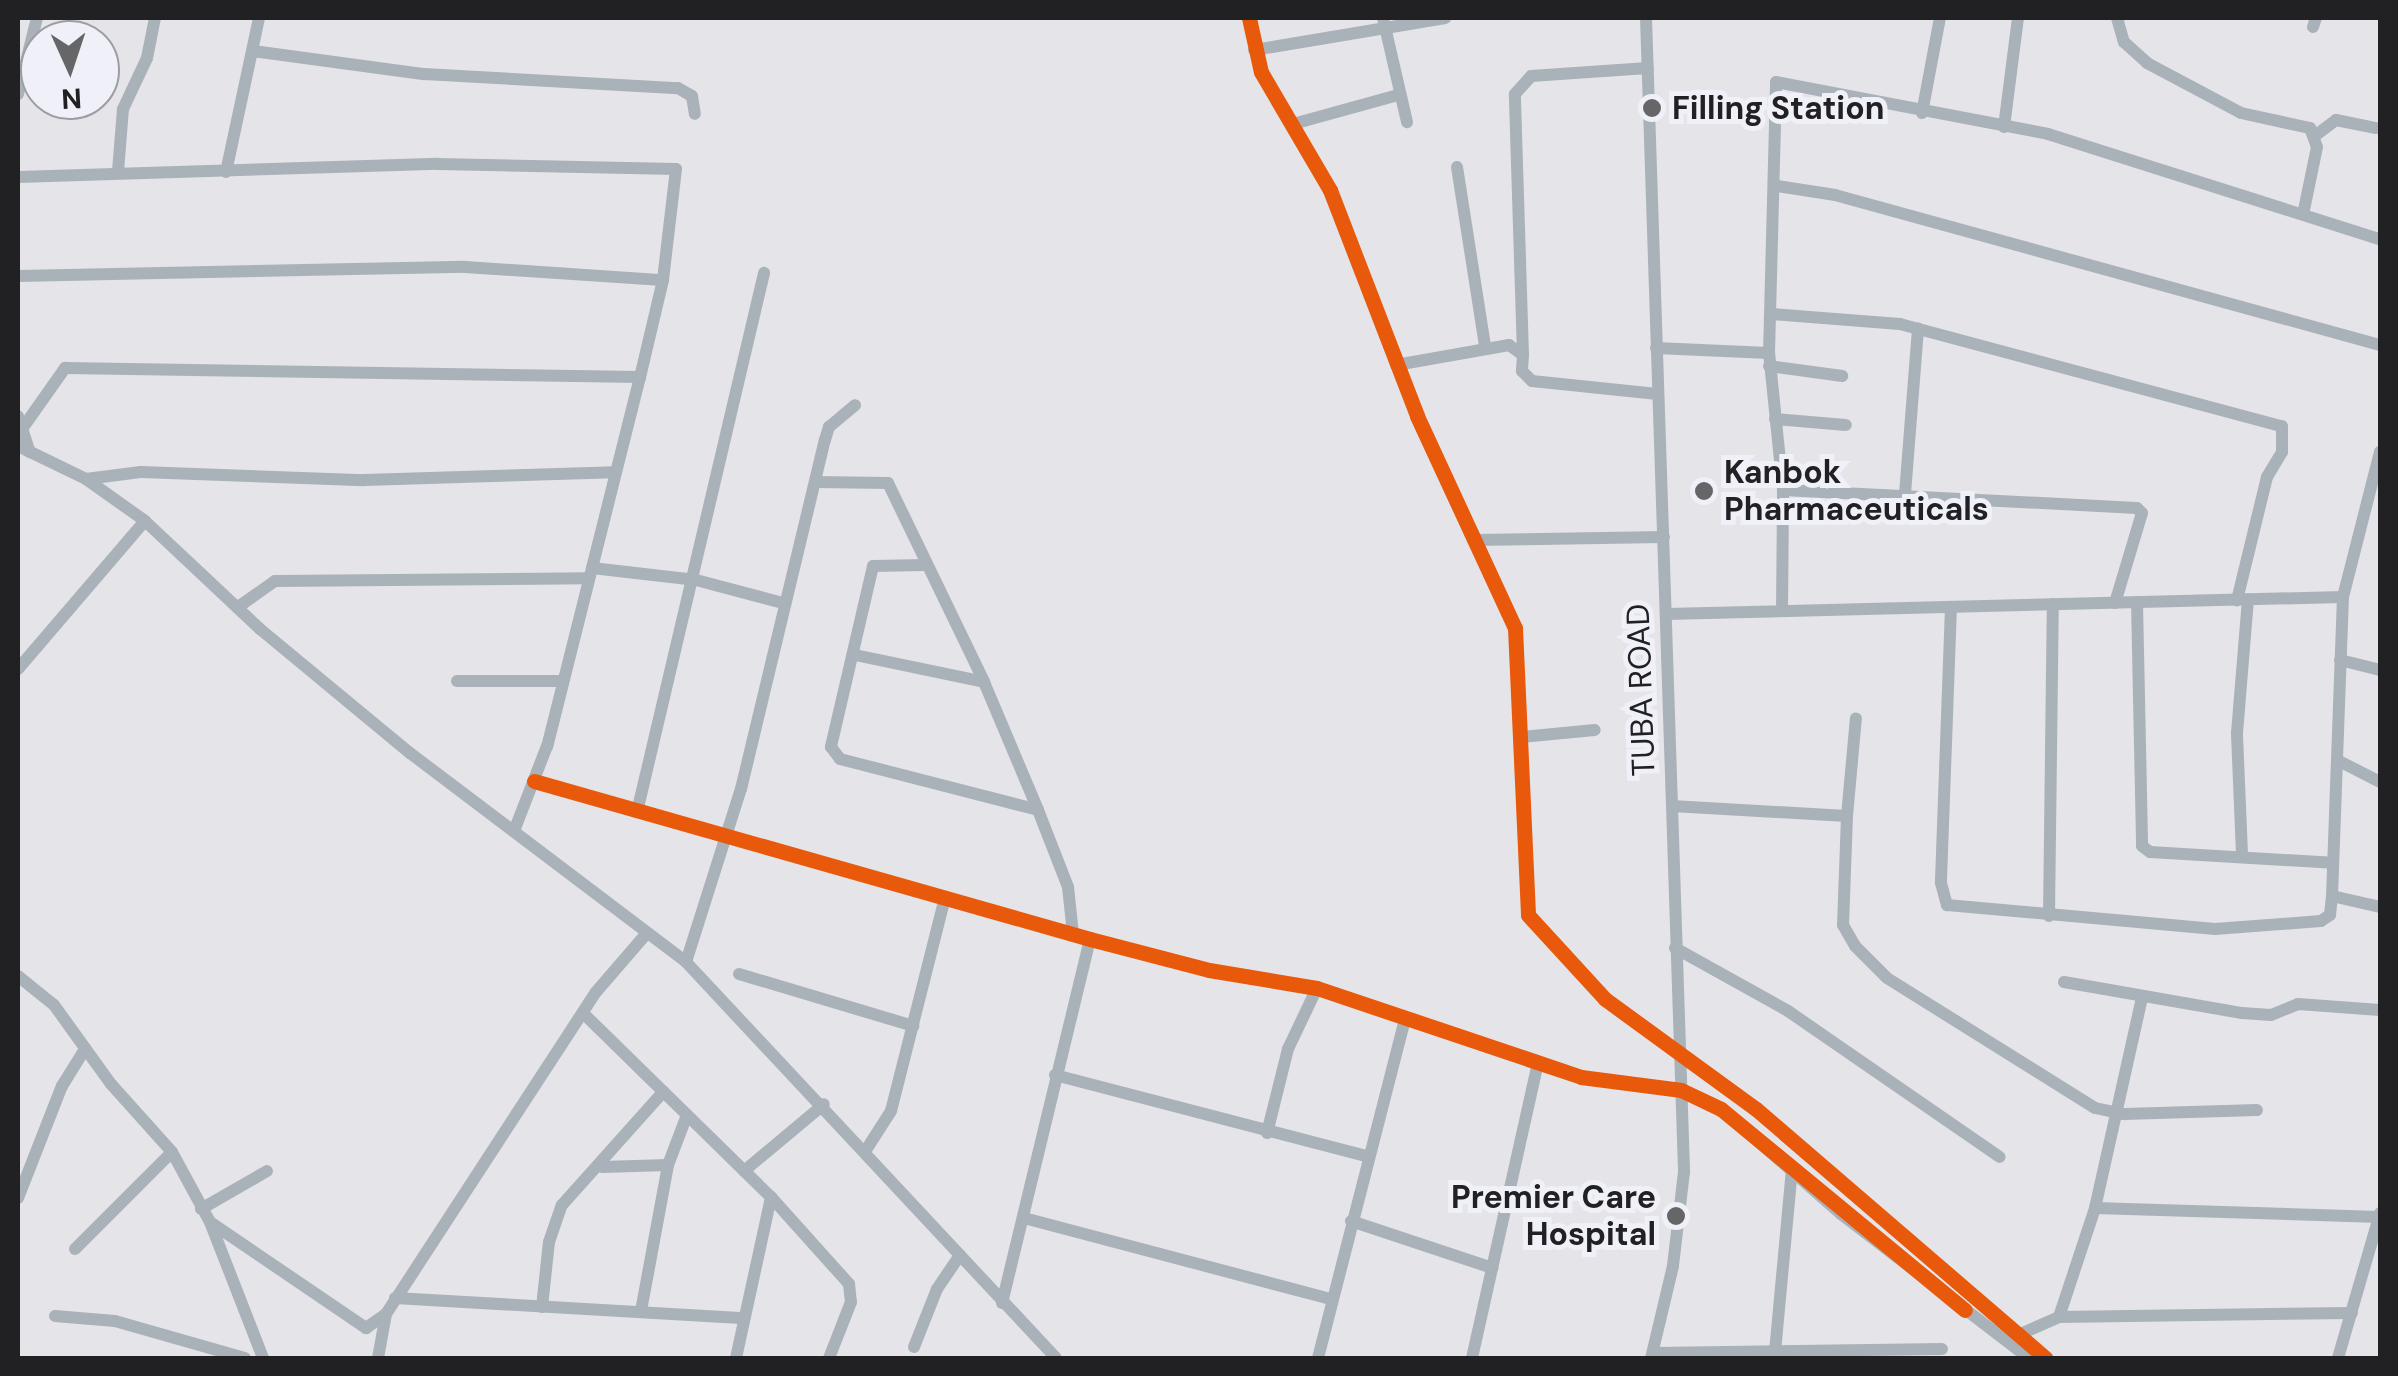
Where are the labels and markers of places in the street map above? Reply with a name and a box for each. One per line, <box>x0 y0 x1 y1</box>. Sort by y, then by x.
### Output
place label: Filling Station <box>1672 89 1884 127</box>
marker: Filling Station <box>1641 97 1663 119</box>
place label: Kanbok Pharmaceuticals <box>1724 454 1989 529</box>
marker: Kanbok Pharmaceuticals <box>1693 480 1715 502</box>
place label: Premier Care Hospital <box>1451 1179 1656 1254</box>
marker: Premier Care Hospital <box>1665 1205 1687 1227</box>

